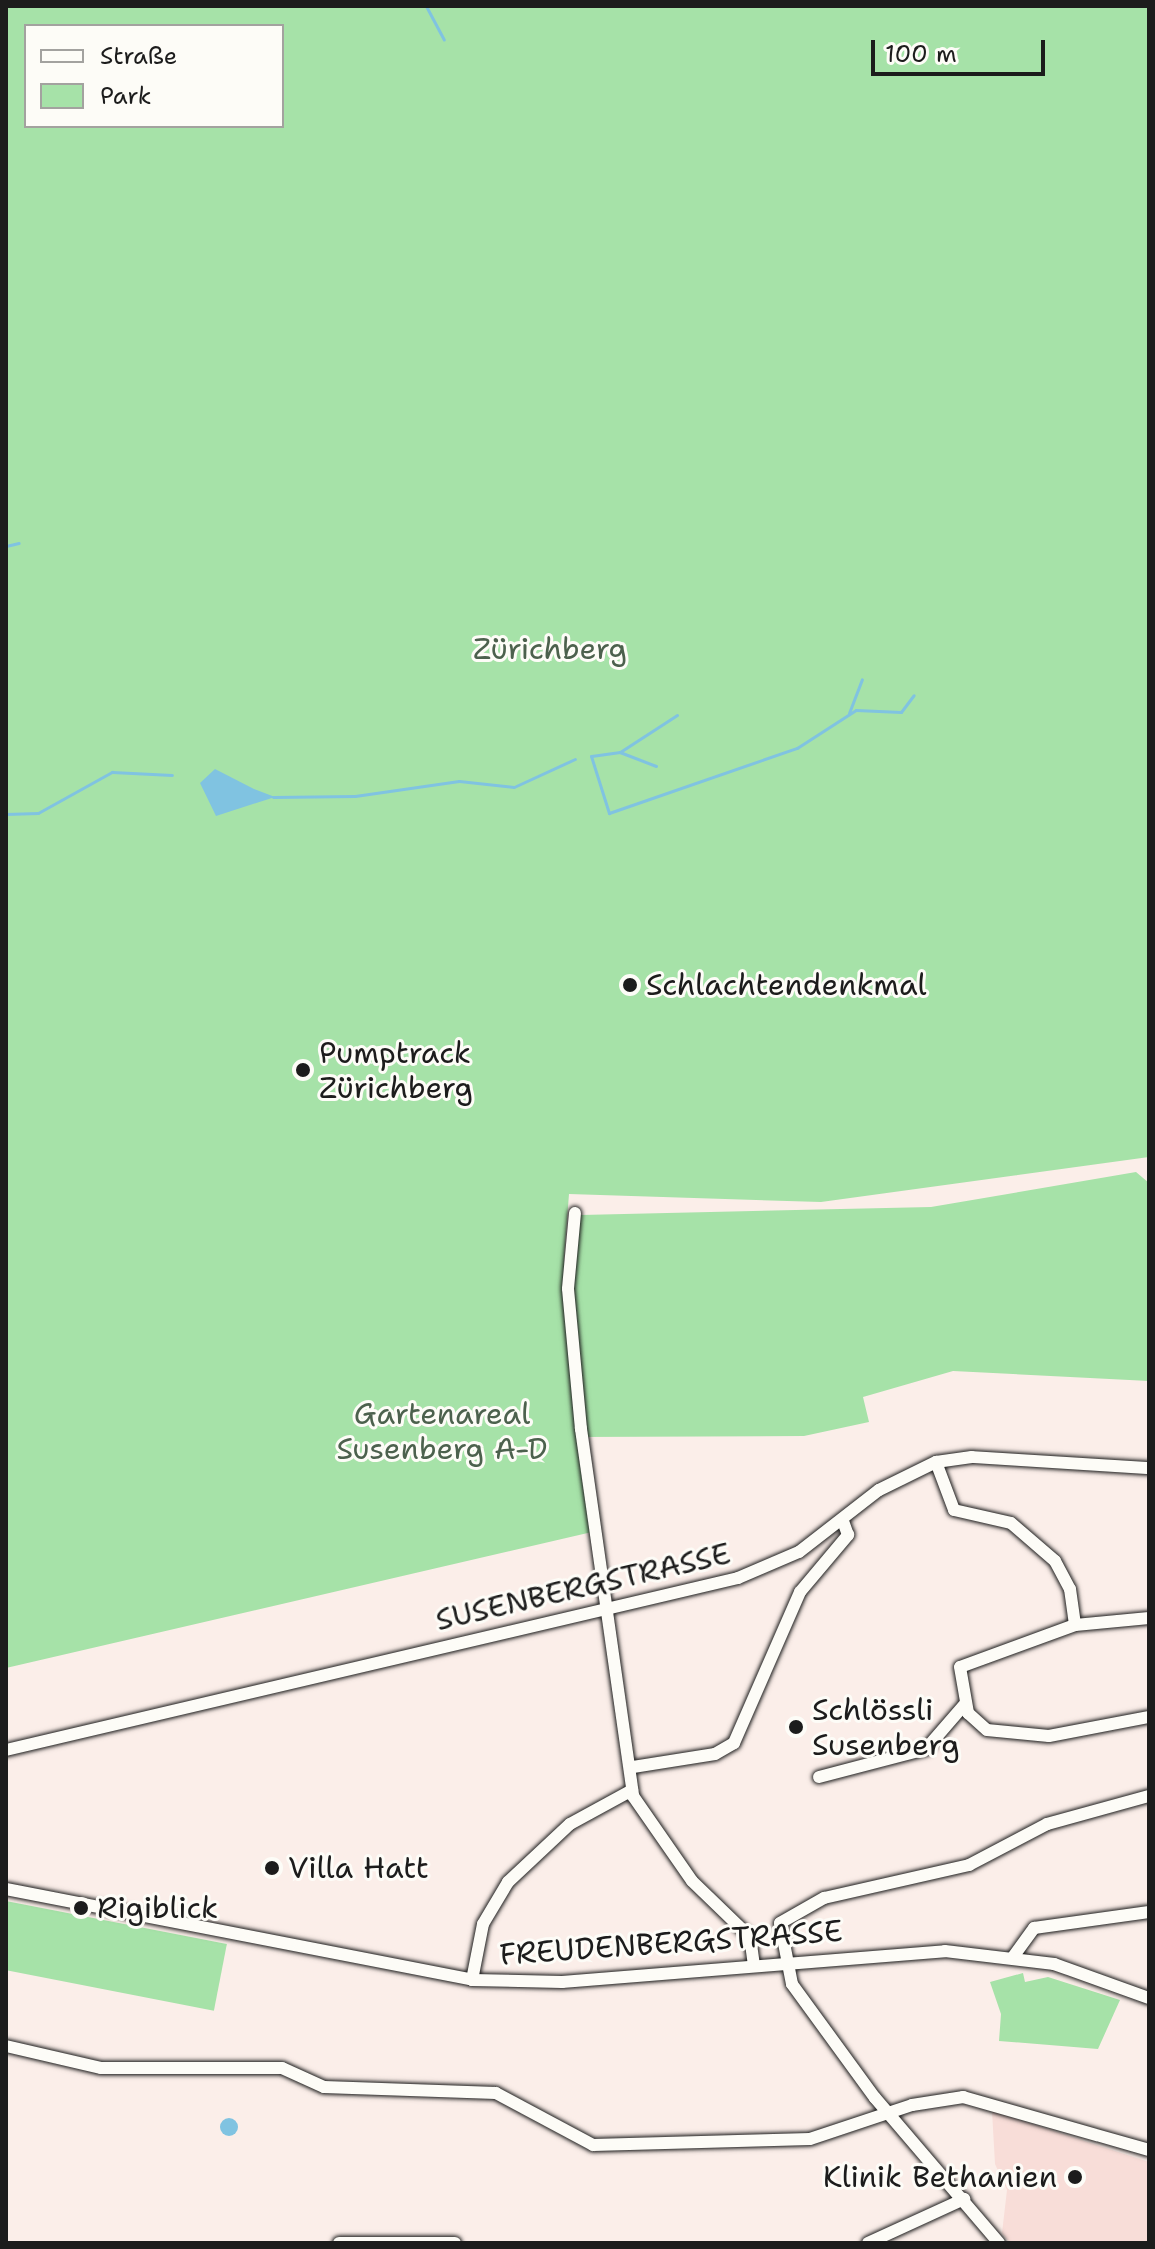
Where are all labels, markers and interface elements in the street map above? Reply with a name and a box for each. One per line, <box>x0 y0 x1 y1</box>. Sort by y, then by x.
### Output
legend <box>24 24 284 128</box>
scale bar <box>875 24 1049 74</box>
text: 100 m <box>885 38 957 70</box>
text: Straße <box>100 40 177 72</box>
text: Park <box>100 80 152 112</box>
park label: Zürichberg <box>473 631 627 667</box>
place label: Schlachtendenkmal <box>646 967 927 1003</box>
marker: Schlachtendenkmal <box>621 976 639 994</box>
place label: Pumptrack Zürichberg <box>319 1035 473 1106</box>
marker: Pumptrack Zürichberg <box>294 1061 312 1079</box>
park label: Gartenareal Susenberg A-D <box>336 1396 548 1466</box>
street label: SUSENBERGSTRASSE <box>432 1536 734 1638</box>
place label: Schlössli Susenberg <box>812 1692 960 1762</box>
marker: Schlössli Susenberg <box>787 1718 805 1736</box>
place label: Villa Hatt <box>288 1850 429 1886</box>
marker: Villa Hatt <box>263 1859 281 1877</box>
place label: Rigiblick <box>97 1890 218 1926</box>
marker: Rigiblick <box>72 1899 90 1917</box>
street label: FREUDENBERGSTRASSE <box>498 1913 844 1973</box>
place label: Klinik Bethanien <box>823 2159 1057 2195</box>
marker: Klinik Bethanien <box>1064 2166 1086 2188</box>

